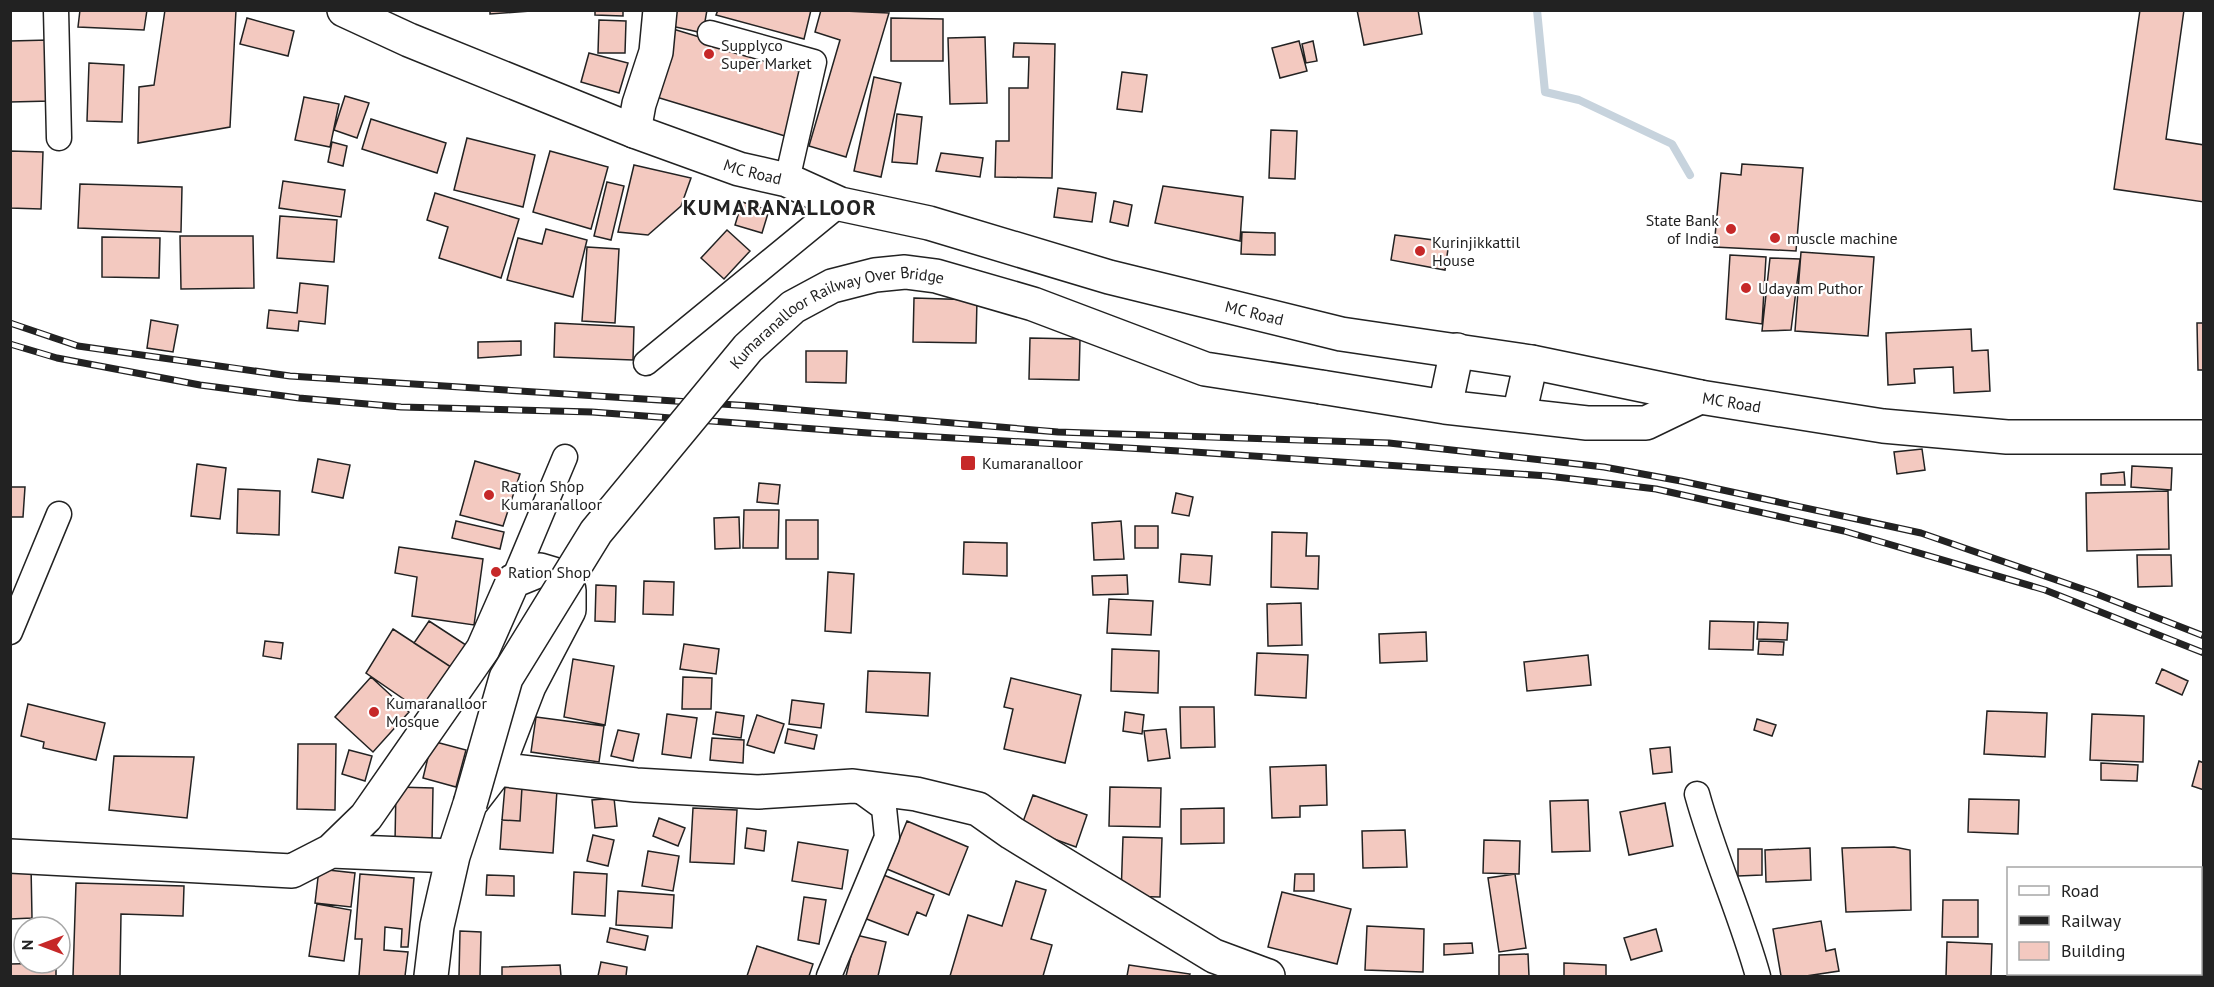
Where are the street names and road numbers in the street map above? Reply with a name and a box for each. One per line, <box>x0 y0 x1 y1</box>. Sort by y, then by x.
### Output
street label: MC Road <box>721 154 784 189</box>
street label: Kumaranalloor Railway Over Bridge <box>725 262 947 373</box>
street label: MC Road <box>1223 296 1286 330</box>
street label: MC Road <box>1701 388 1763 417</box>

